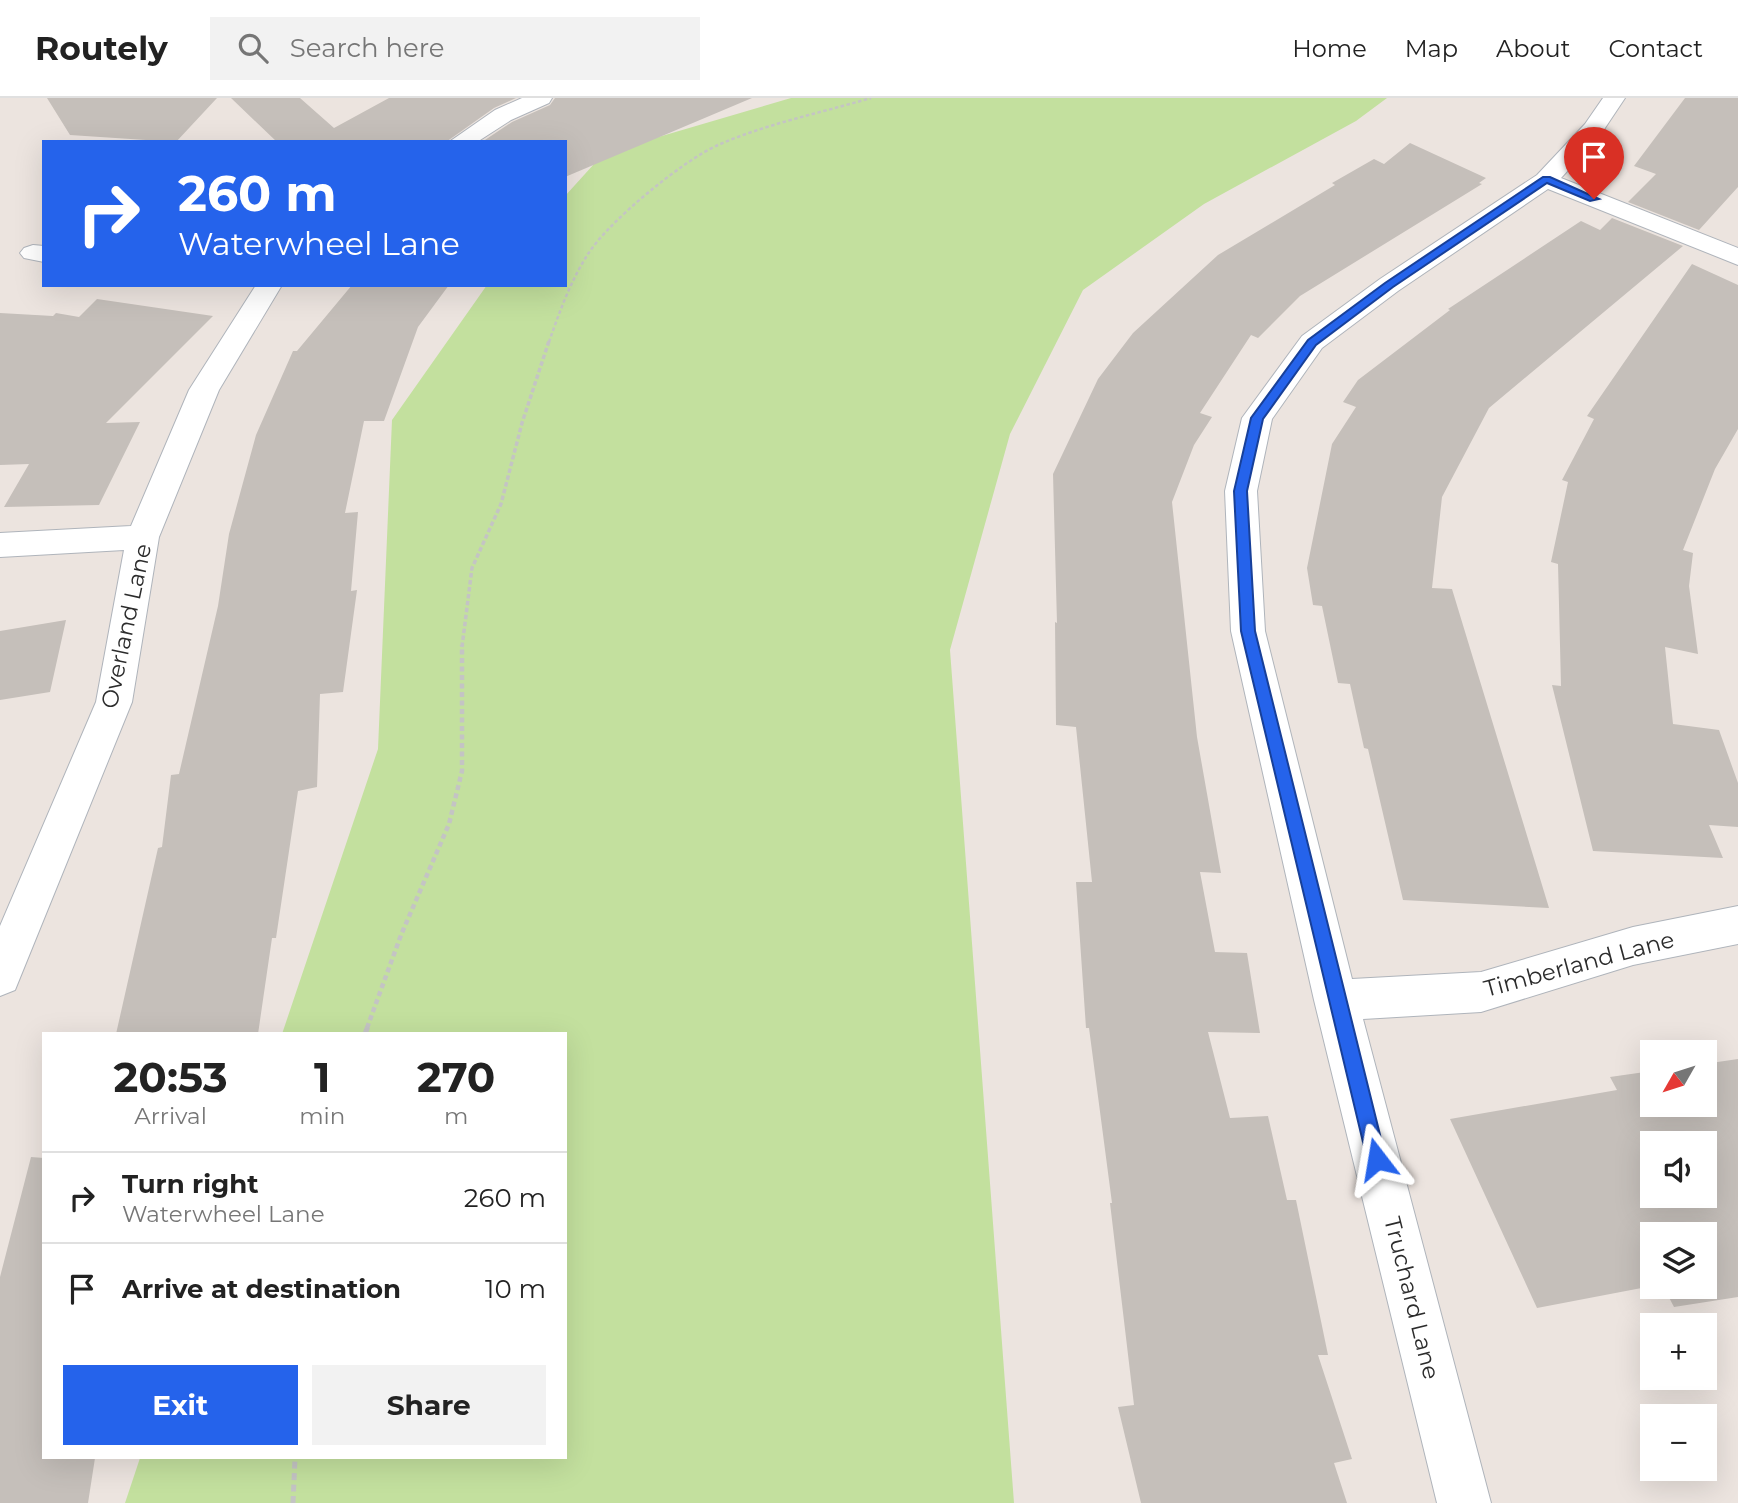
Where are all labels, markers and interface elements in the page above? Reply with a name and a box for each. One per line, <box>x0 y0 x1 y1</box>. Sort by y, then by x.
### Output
search box <box>210 17 700 80</box>
text: Routely <box>35 28 168 68</box>
icon: search <box>234 29 272 67</box>
text: Search here <box>290 32 445 64</box>
text: Home <box>1292 34 1367 63</box>
text: Map <box>1405 34 1458 63</box>
text: About <box>1496 34 1570 63</box>
text: Contact <box>1608 34 1703 63</box>
pin <box>1564 127 1624 199</box>
icon: arrive <box>1575 138 1613 176</box>
text: 260 m <box>178 164 337 223</box>
icon: right <box>63 168 154 259</box>
text: Waterwheel Lane <box>178 224 460 263</box>
street label: Overland Lane <box>95 541 157 711</box>
street label: Timberland Lane <box>1481 925 1677 1003</box>
north arrow <box>1640 1040 1717 1116</box>
map controls <box>1640 1040 1717 1481</box>
text: 20:53 <box>114 1051 228 1103</box>
text: 1 <box>314 1051 330 1103</box>
text: 270 <box>417 1051 495 1103</box>
text: Arrival <box>134 1102 207 1130</box>
text: min <box>299 1102 345 1130</box>
text: m <box>444 1102 468 1130</box>
position arrow <box>1340 1122 1414 1196</box>
button: sound <box>1640 1131 1717 1208</box>
text: Turn right <box>122 1168 258 1200</box>
icon: right <box>63 1179 101 1217</box>
text: 260 m <box>464 1182 546 1214</box>
text: Waterwheel Lane <box>122 1200 325 1228</box>
street label: Truchard Lane <box>1378 1214 1446 1382</box>
button: layers <box>1640 1222 1717 1299</box>
icon: arrive <box>63 1270 101 1308</box>
text: Arrive at destination <box>122 1273 401 1305</box>
text: 10 m <box>485 1273 546 1305</box>
button: + <box>1640 1313 1717 1390</box>
button: Exit <box>63 1365 298 1445</box>
button: Share <box>312 1365 546 1445</box>
button: − <box>1640 1404 1717 1481</box>

